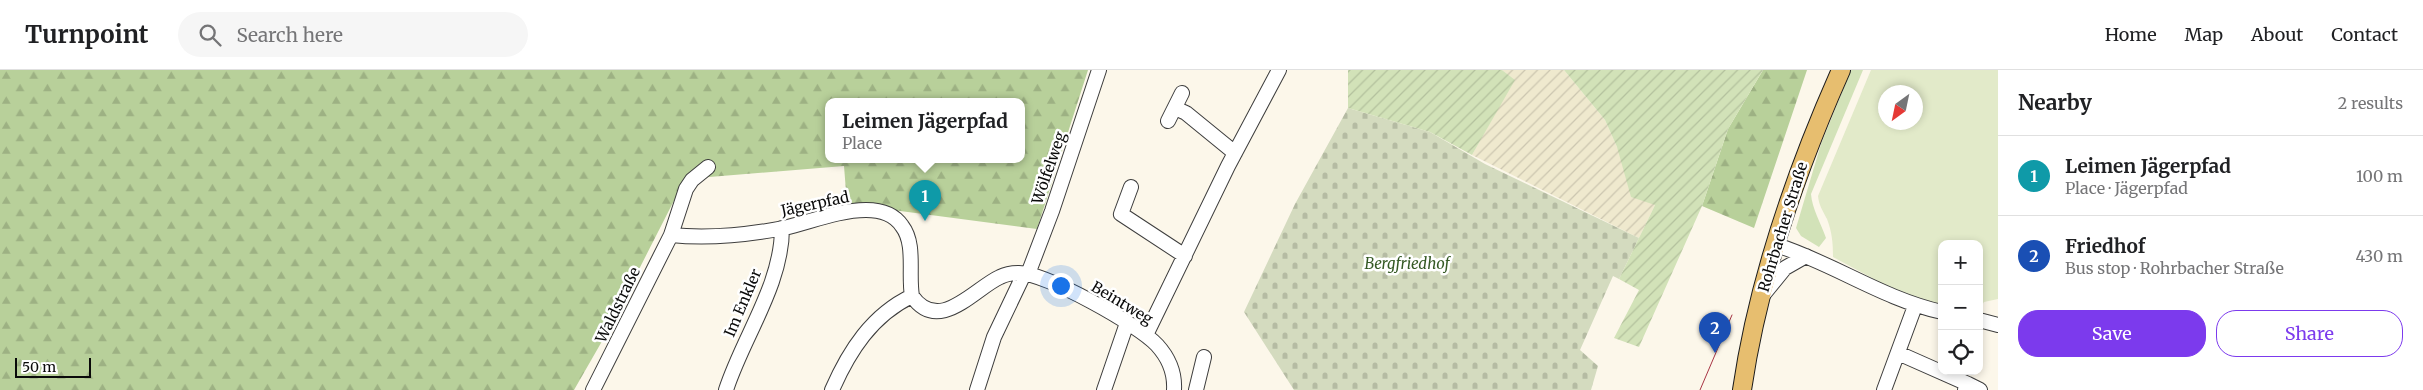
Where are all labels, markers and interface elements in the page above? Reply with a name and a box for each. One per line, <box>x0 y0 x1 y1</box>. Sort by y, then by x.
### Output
search box <box>178 12 528 57</box>
text: Turnpoint <box>25 19 148 50</box>
icon: search <box>196 21 224 49</box>
text: Search here <box>236 23 343 47</box>
text: Home <box>2105 23 2157 46</box>
text: Map <box>2185 23 2223 46</box>
text: About <box>2251 23 2303 46</box>
text: Contact <box>2331 23 2398 46</box>
north arrow <box>1878 85 1923 130</box>
text: Nearby <box>2018 89 2092 116</box>
text: 2 results <box>2338 93 2403 113</box>
popup <box>825 98 1025 163</box>
text: Leimen Jägerpfad <box>842 109 1008 133</box>
street label: Wölfelweg <box>1027 129 1070 208</box>
text: Place <box>842 133 882 153</box>
text: Leimen Jägerpfad <box>2065 154 2231 178</box>
street label: Rohrbacher Straße <box>1754 159 1811 294</box>
text: 1 <box>2030 166 2038 186</box>
text: 100 m <box>2356 166 2403 186</box>
text: Place · Jägerpfad <box>2065 178 2188 198</box>
pin: 1 <box>909 180 941 221</box>
street label: Jägerpfad <box>778 187 851 220</box>
text: Friedhof <box>2065 234 2145 258</box>
map controls <box>1938 240 1983 375</box>
button: + <box>1938 240 1983 285</box>
text: 2 <box>2029 246 2039 266</box>
text: 430 m <box>2356 246 2403 266</box>
park label: Bergfriedhof <box>1364 254 1451 273</box>
text: Bus stop · Rohrbacher Straße <box>2065 258 2284 278</box>
street label: Waldstraße <box>591 264 644 347</box>
street label: Im Enkler <box>720 266 765 340</box>
your location <box>1048 273 1074 299</box>
street label: Beintweg <box>1088 277 1156 328</box>
button: − <box>1938 285 1983 330</box>
button: Save <box>2018 310 2206 357</box>
button: Share <box>2216 310 2403 357</box>
pin: 2 <box>1699 312 1731 353</box>
button: locate <box>1938 330 1983 375</box>
scale bar <box>15 355 91 378</box>
text: 50 m <box>22 358 56 376</box>

